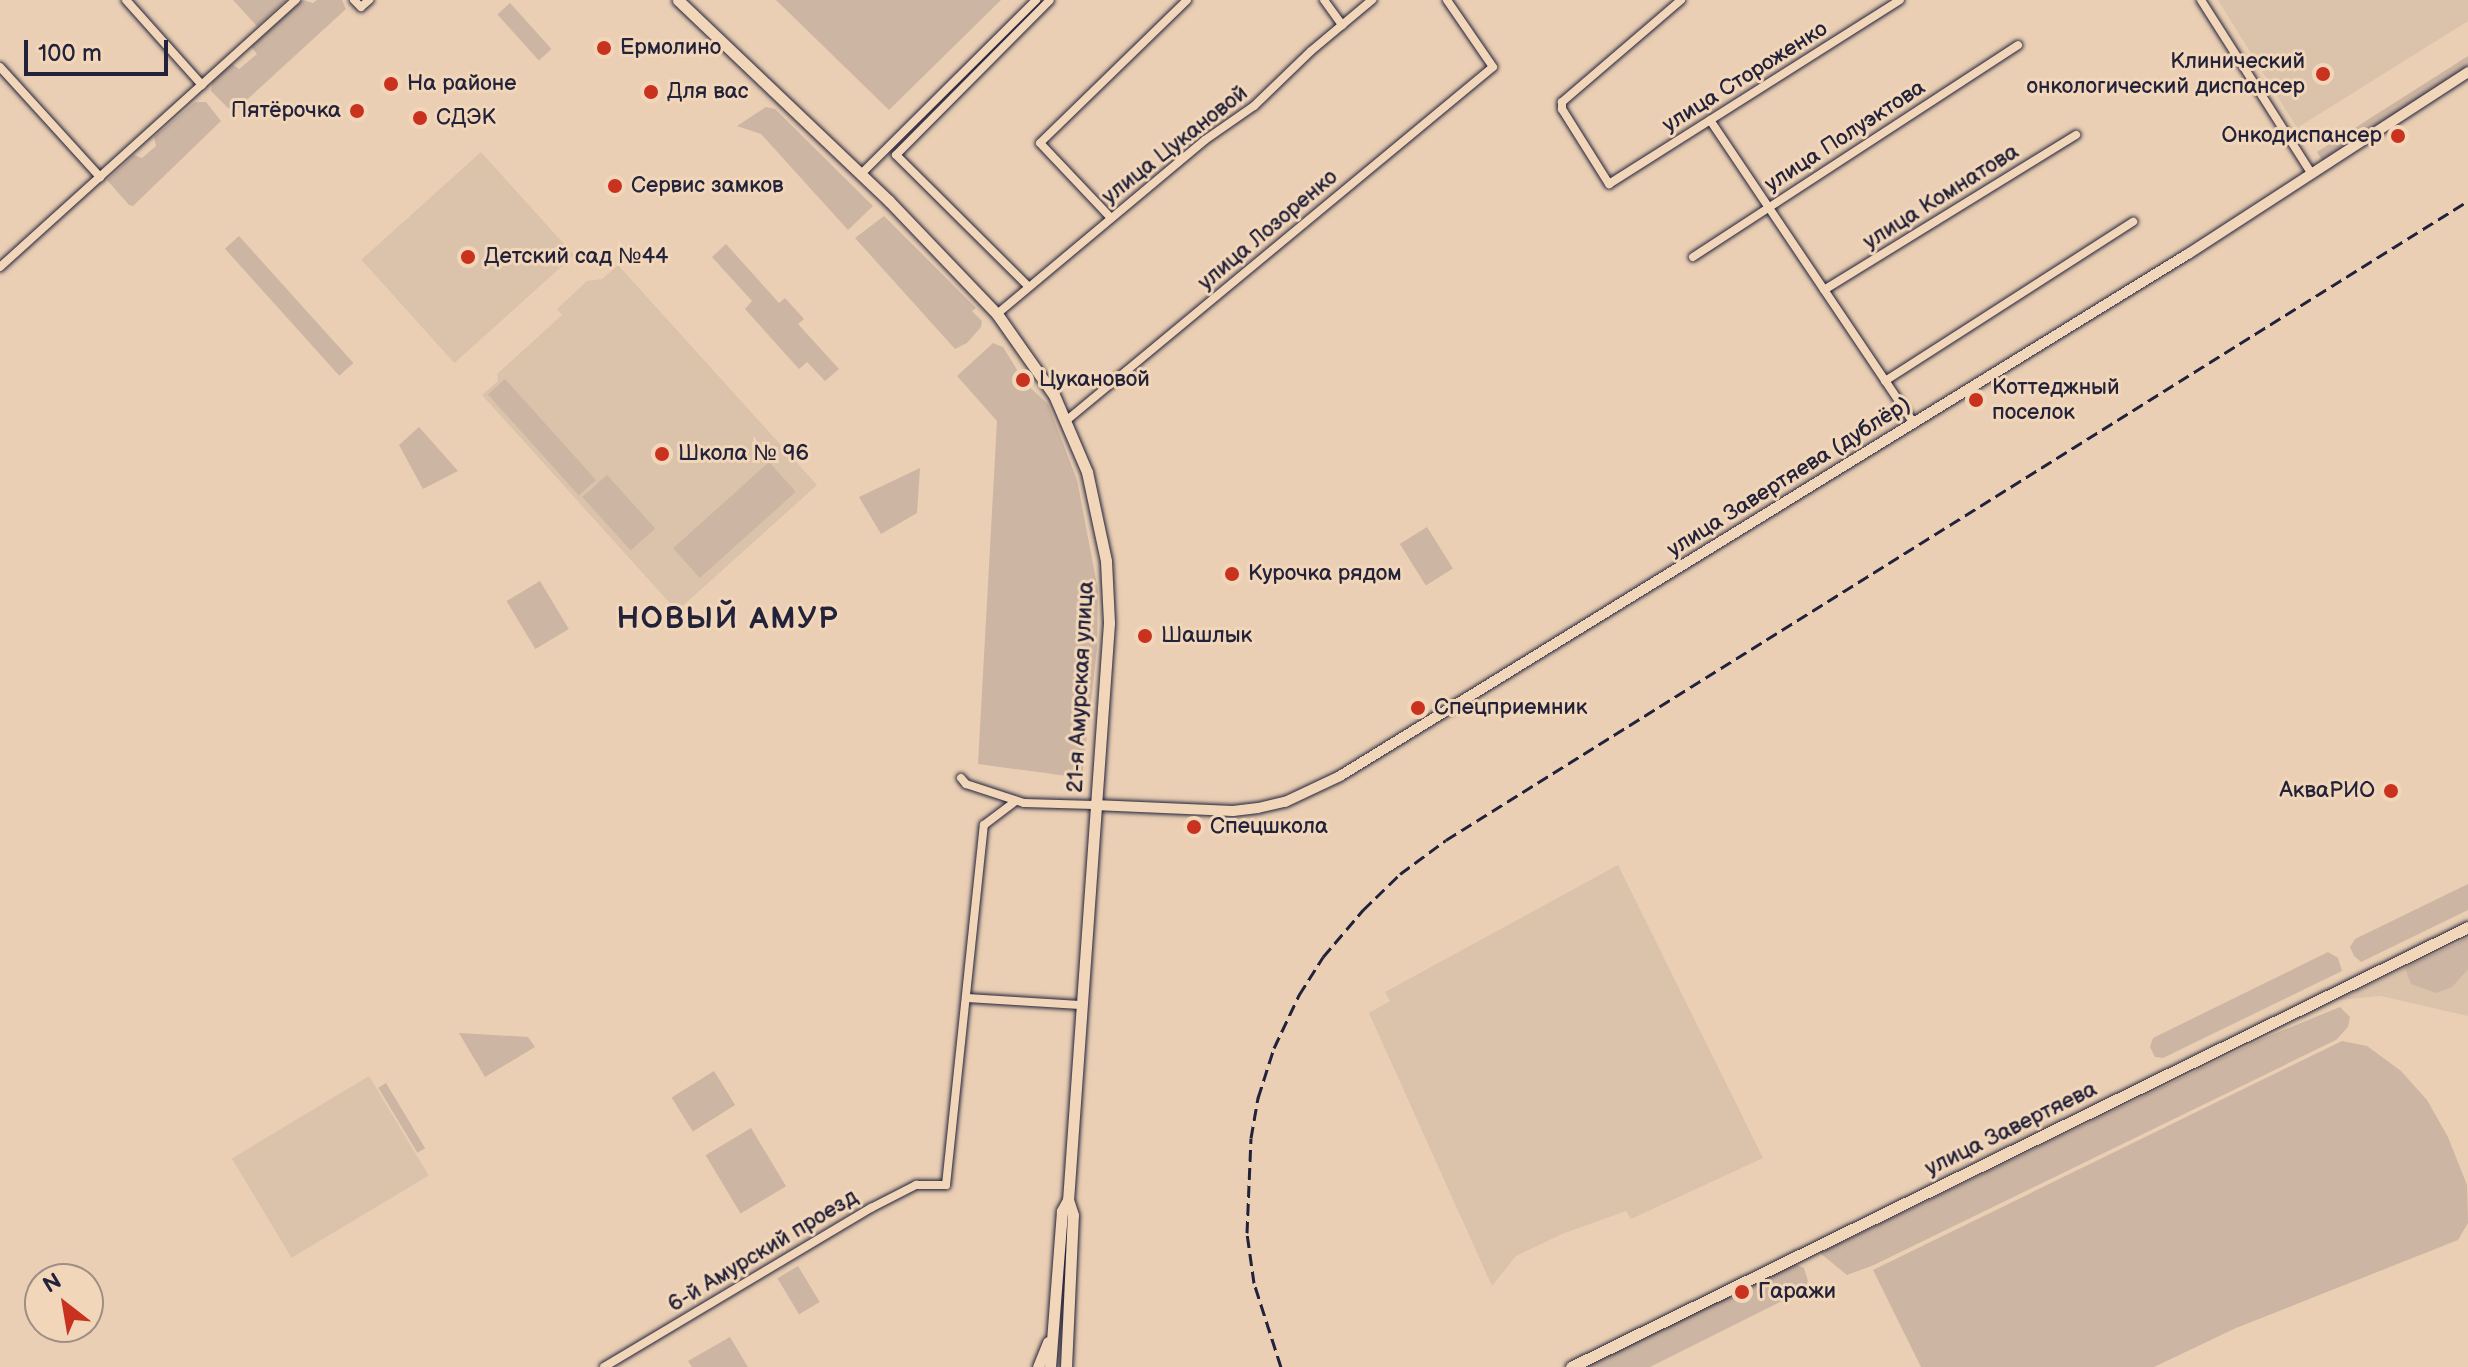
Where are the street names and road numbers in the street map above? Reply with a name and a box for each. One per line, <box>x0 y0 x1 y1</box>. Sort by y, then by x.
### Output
street label: улица Стороженко <box>1658 16 1832 138</box>
street label: улица Полуэктова <box>1760 74 1930 198</box>
street label: улица Цукановой <box>1097 80 1253 210</box>
street label: улица Комнатова <box>1858 139 2024 255</box>
street label: улица Лозоренко <box>1193 164 1343 296</box>
street label: улица Завертяева (дублёр) <box>1662 391 1916 563</box>
street label: 21-я Амурская улица <box>1062 581 1100 793</box>
street label: улица Завертяева <box>1921 1076 2101 1182</box>
street label: 6-й Амурский проезд <box>663 1184 863 1318</box>

